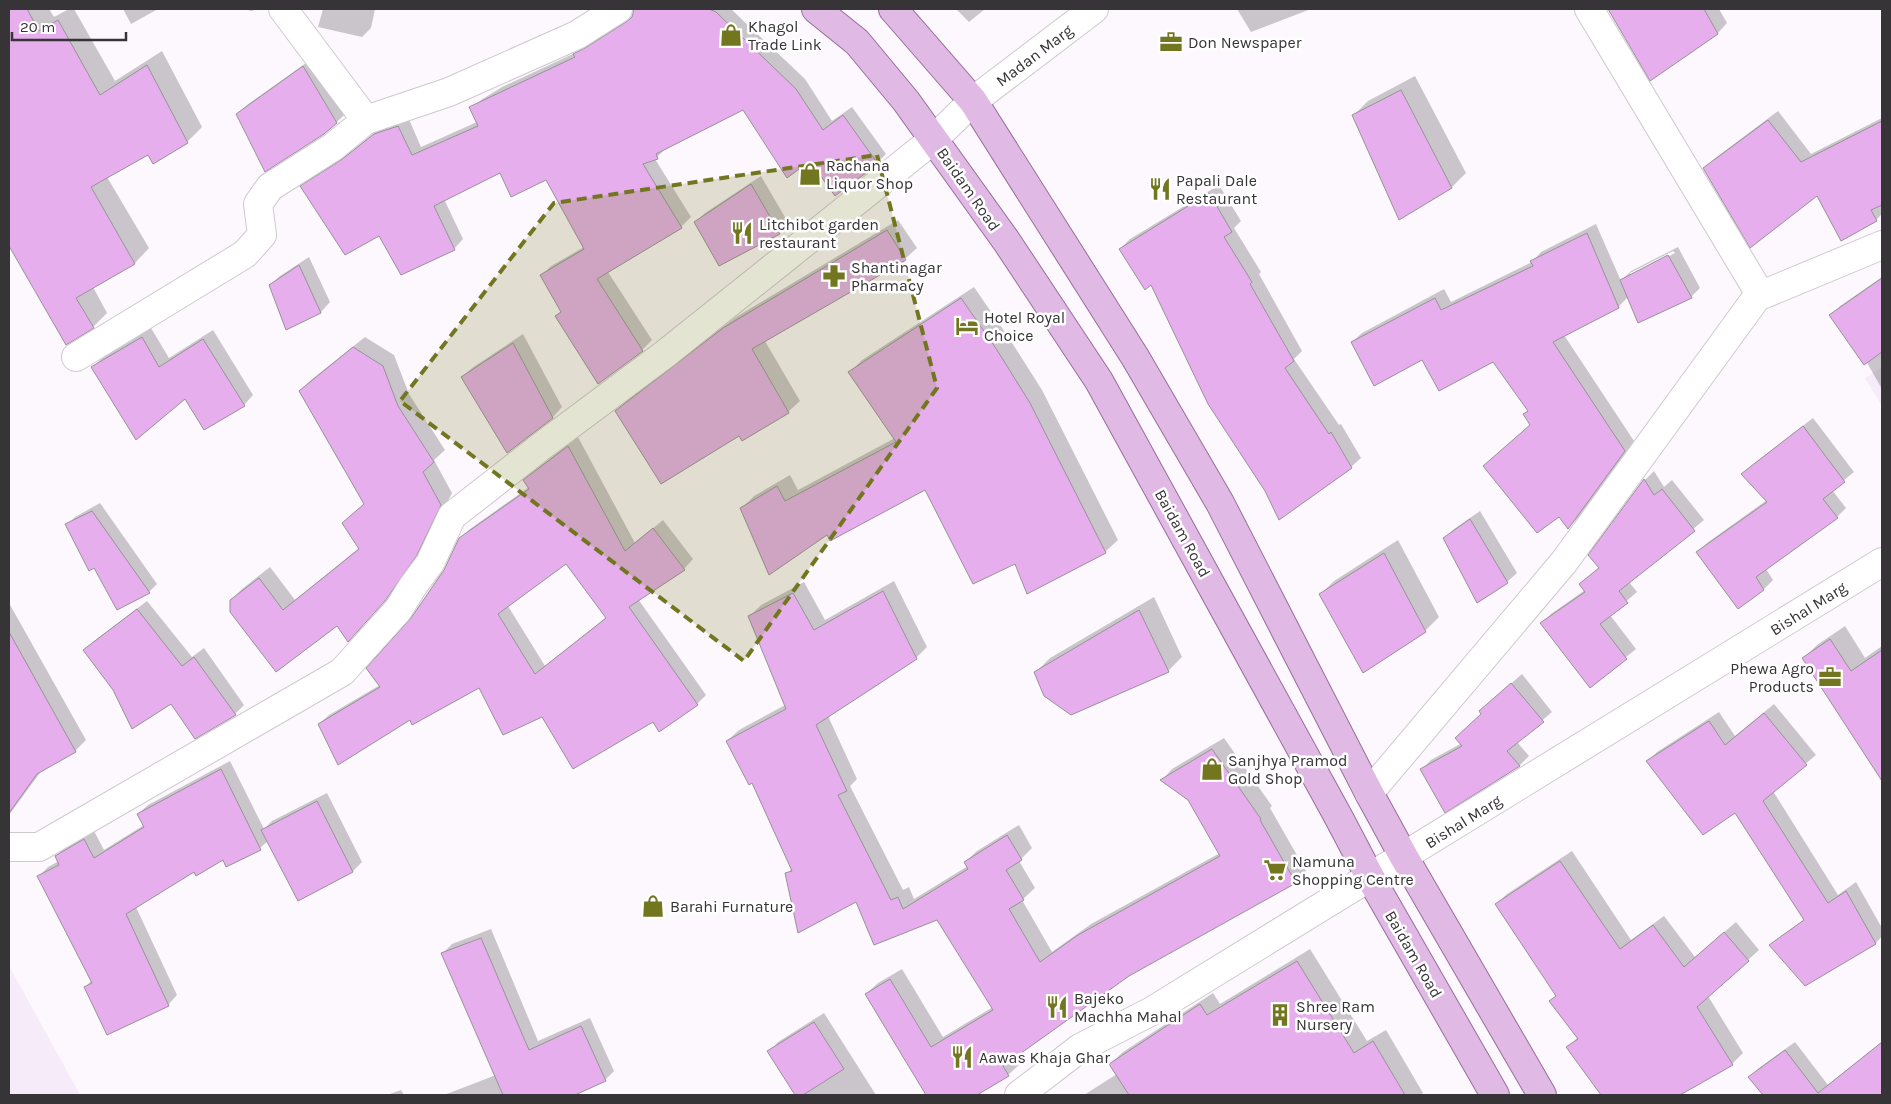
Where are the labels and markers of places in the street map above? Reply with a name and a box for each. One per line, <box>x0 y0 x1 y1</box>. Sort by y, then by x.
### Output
place label: Khagol Trade Link <box>748 17 822 54</box>
shop icon: Khagol Trade Link <box>718 22 744 48</box>
office icon: Don Newspaper <box>1158 29 1184 55</box>
place label: Don Newspaper <box>1188 33 1302 52</box>
place label: Rachana Liquor Shop <box>826 156 913 193</box>
shop icon: Rachana Liquor Shop <box>797 161 823 187</box>
place label: Papali Dale Restaurant <box>1176 171 1257 208</box>
restaurant icon: Papali Dale Restaurant <box>1147 176 1173 202</box>
place label: Litchibot garden restaurant <box>759 215 879 252</box>
restaurant icon: Litchibot garden restaurant <box>729 220 755 246</box>
place label: Shantinagar Pharmacy <box>851 258 942 295</box>
pharmacy icon: Shantinagar Pharmacy <box>821 263 847 289</box>
place label: Hotel Royal Choice <box>984 308 1065 345</box>
hotel icon: Hotel Royal Choice <box>954 313 980 339</box>
place label: Phewa Agro Products <box>1730 659 1814 696</box>
office icon: Phewa Agro Products <box>1817 664 1843 690</box>
place label: Sanjhya Pramod Gold Shop <box>1228 751 1348 788</box>
shop icon: Sanjhya Pramod Gold Shop <box>1199 756 1225 782</box>
place label: Namuna Shopping Centre <box>1292 852 1414 889</box>
supermarket icon: Namuna Shopping Centre <box>1262 857 1288 883</box>
shop icon: Barahi Furnature <box>640 893 666 919</box>
place label: Barahi Furnature <box>670 897 793 916</box>
place label: Bajeko Machha Mahal <box>1074 989 1182 1026</box>
restaurant icon: Bajeko Machha Mahal <box>1044 994 1070 1020</box>
place label: Shree Ram Nursery <box>1296 997 1375 1034</box>
building icon: Shree Ram Nursery <box>1267 1002 1293 1028</box>
restaurant icon: Aawas Khaja Ghar <box>949 1044 975 1070</box>
place label: Aawas Khaja Ghar <box>979 1048 1110 1067</box>

